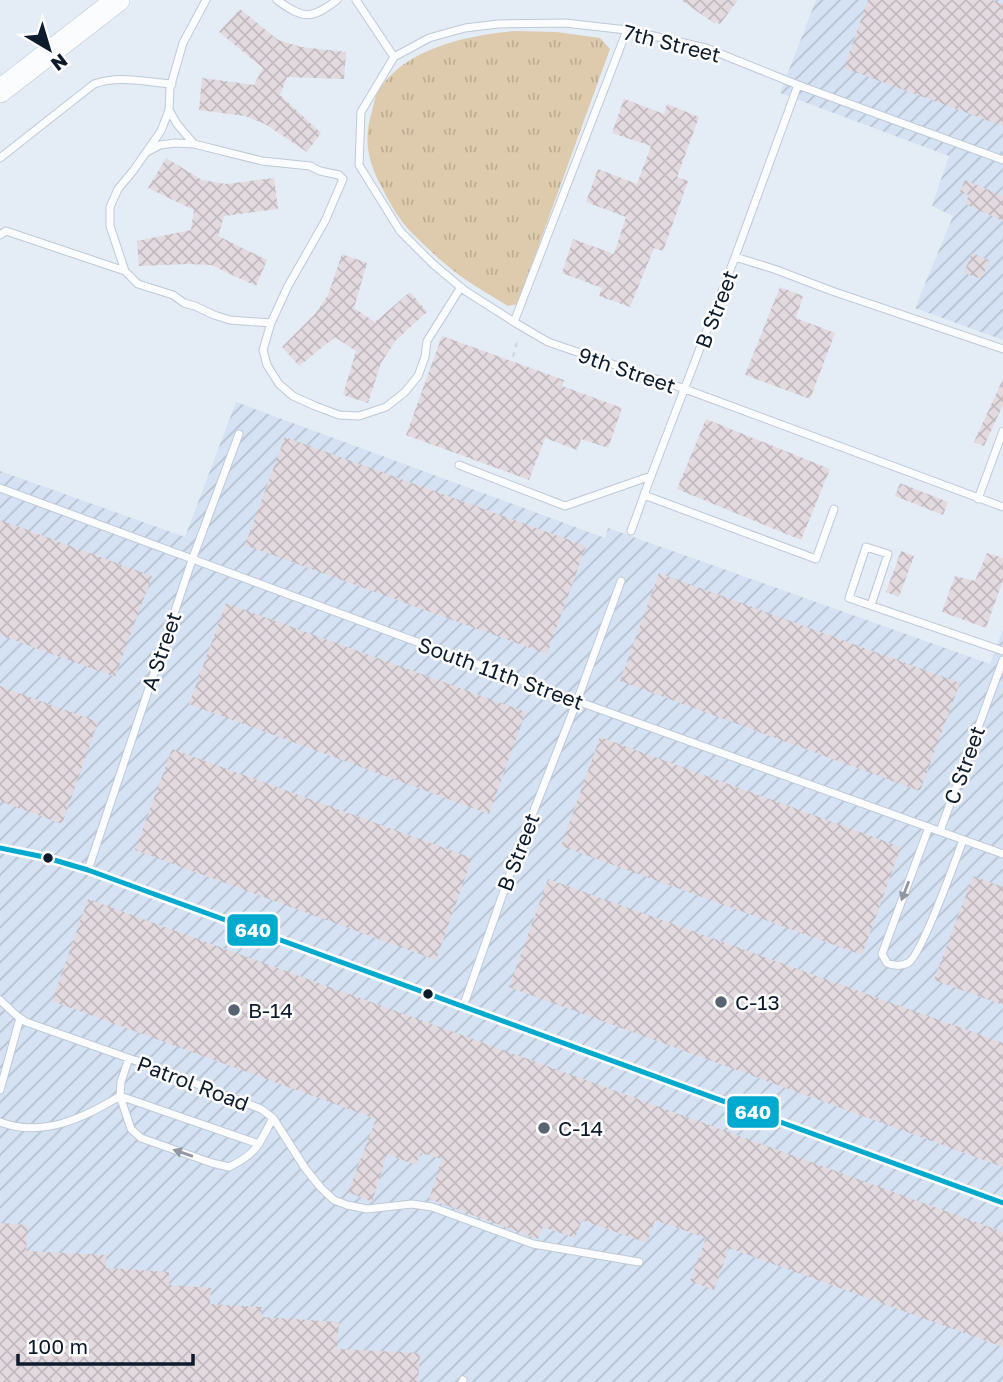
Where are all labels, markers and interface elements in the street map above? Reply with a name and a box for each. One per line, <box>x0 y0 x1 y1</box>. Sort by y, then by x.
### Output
north arrow <box>14 14 84 84</box>
street label: 7th Street <box>620 18 724 68</box>
text: N <box>47 49 73 76</box>
street label: B Street <box>689 266 743 352</box>
street label: 9th Street <box>575 341 679 399</box>
street label: A Street <box>135 608 187 694</box>
street label: South 11th Street <box>415 631 587 715</box>
street label: C Street <box>938 722 990 808</box>
street label: B Street <box>491 809 545 895</box>
unlabelled marker <box>41 851 55 865</box>
one-way arrow <box>900 881 911 902</box>
line badge: 640 <box>226 913 279 947</box>
text: 640 <box>235 918 271 941</box>
unlabelled marker <box>421 987 435 1001</box>
place label: C-13 <box>735 989 780 1015</box>
marker: C-13 <box>713 994 729 1010</box>
place label: B-14 <box>248 997 293 1023</box>
marker: B-14 <box>226 1002 242 1018</box>
street label: Patrol Road <box>133 1050 253 1116</box>
line badge: 640 <box>726 1095 780 1129</box>
text: 640 <box>735 1100 771 1123</box>
place label: C-14 <box>558 1115 603 1141</box>
marker: C-14 <box>536 1120 552 1136</box>
one-way arrow <box>172 1147 193 1158</box>
scale bar <box>18 1322 192 1366</box>
text: 100 m <box>28 1333 88 1359</box>

